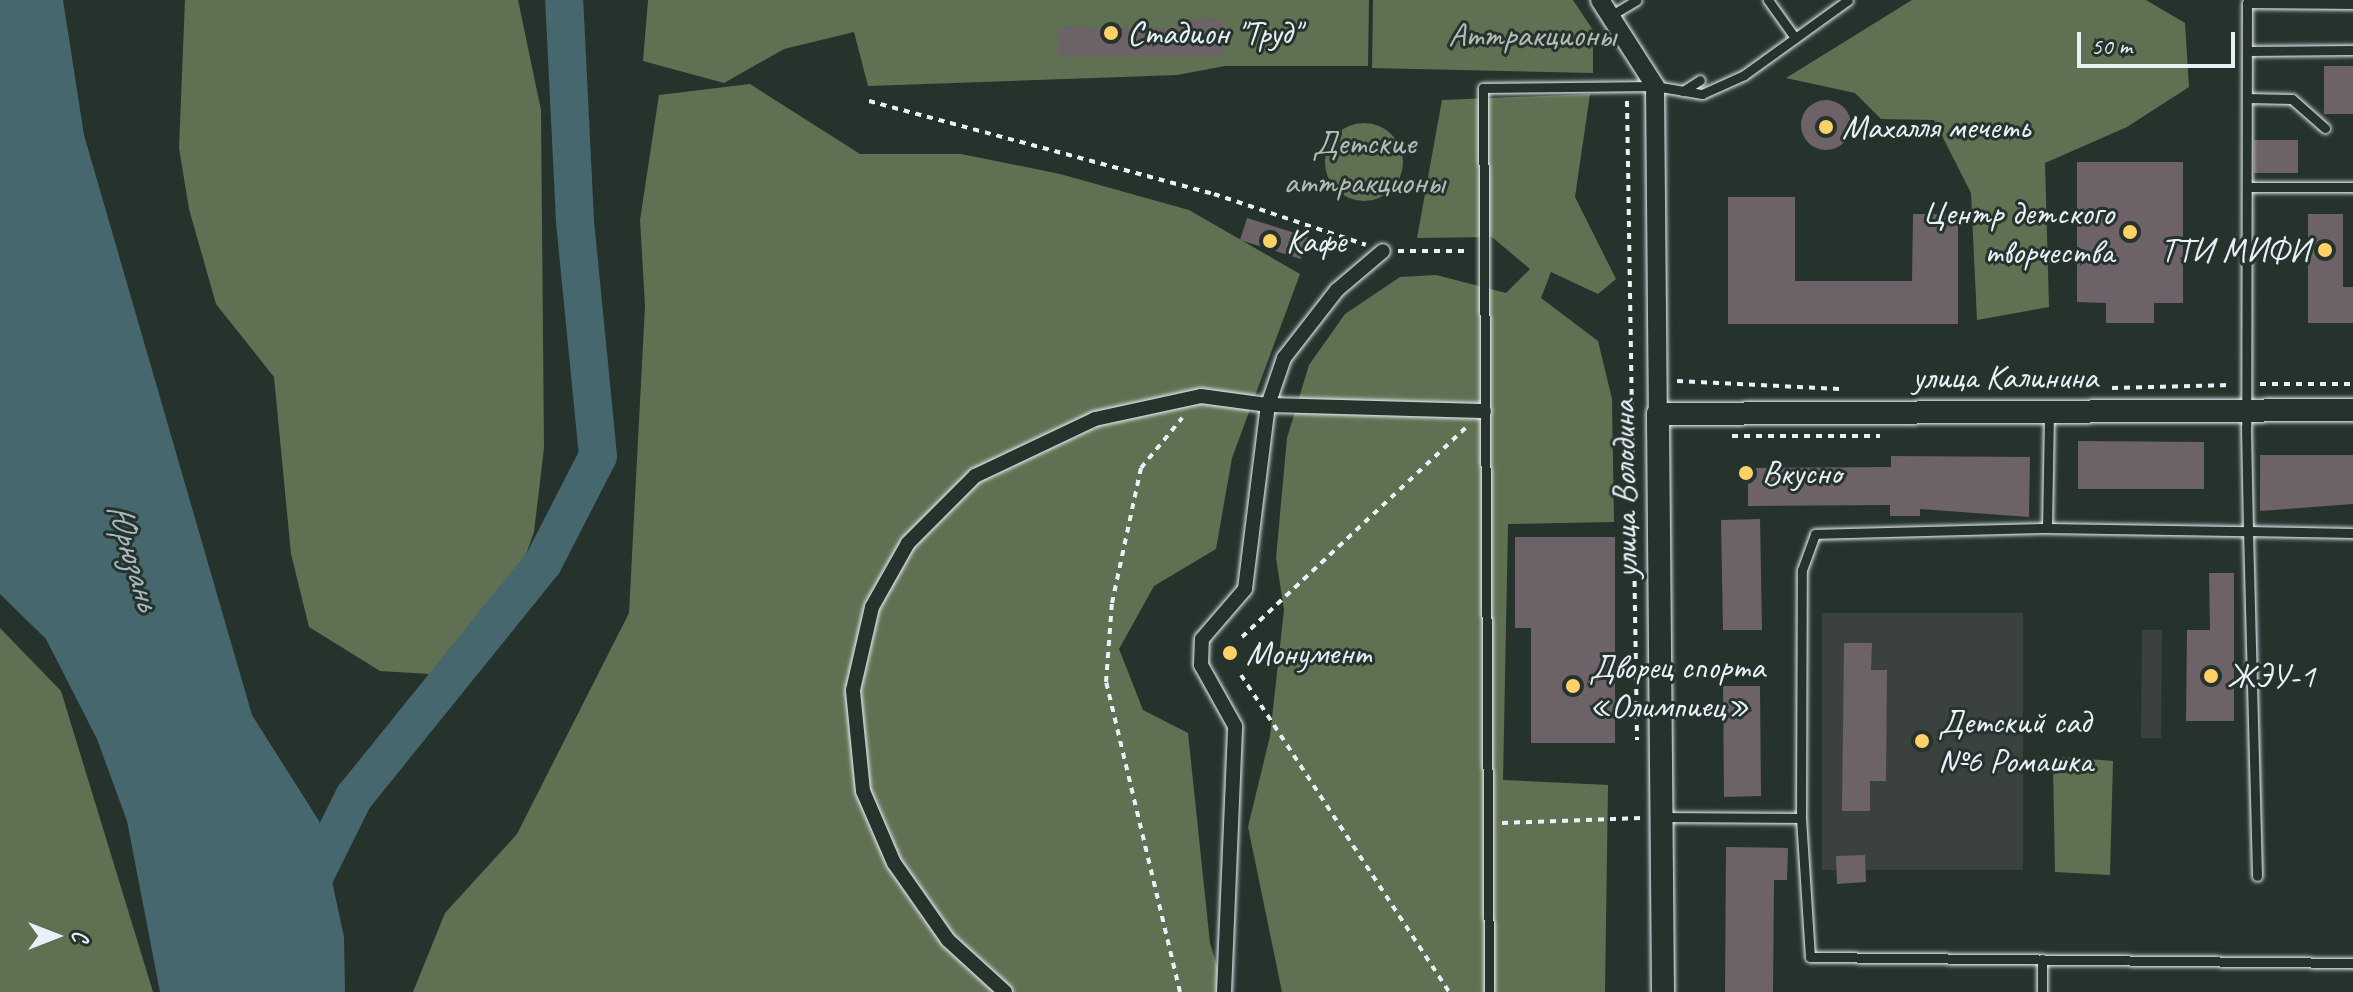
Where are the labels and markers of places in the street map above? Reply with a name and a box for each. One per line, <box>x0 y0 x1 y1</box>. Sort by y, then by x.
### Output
place label: Стадион "Труд" <box>1127 13 1300 53</box>
marker: Стадион "Труд" <box>1102 24 1120 42</box>
place label: Махалля мечеть <box>1842 107 2030 147</box>
marker: Махалля мечеть <box>1817 118 1835 136</box>
place label: Центр детского творчества <box>1922 192 2114 272</box>
place label: Кафе <box>1286 221 1346 261</box>
marker: Центр детского творчества <box>2121 223 2139 241</box>
place label: ТТИ МИФИ <box>2156 230 2309 270</box>
marker: Кафе <box>1261 232 1279 250</box>
marker: ТТИ МИФИ <box>2316 241 2334 259</box>
place label: Вкусно <box>1762 453 1842 493</box>
marker: Вкусно <box>1737 464 1755 482</box>
place label: Монумент <box>1246 633 1370 673</box>
marker: Монумент <box>1221 644 1239 662</box>
place label: Дворец спорта «Олимпиец» <box>1589 646 1763 726</box>
place label: ЖЭУ-1 <box>2227 656 2315 696</box>
marker: ЖЭУ-1 <box>2202 667 2220 685</box>
marker: Дворец спорта «Олимпиец» <box>1564 677 1582 695</box>
place label: Детский сад №6 Ромашка <box>1938 701 2093 780</box>
marker: Детский сад №6 Ромашка <box>1913 732 1931 750</box>

